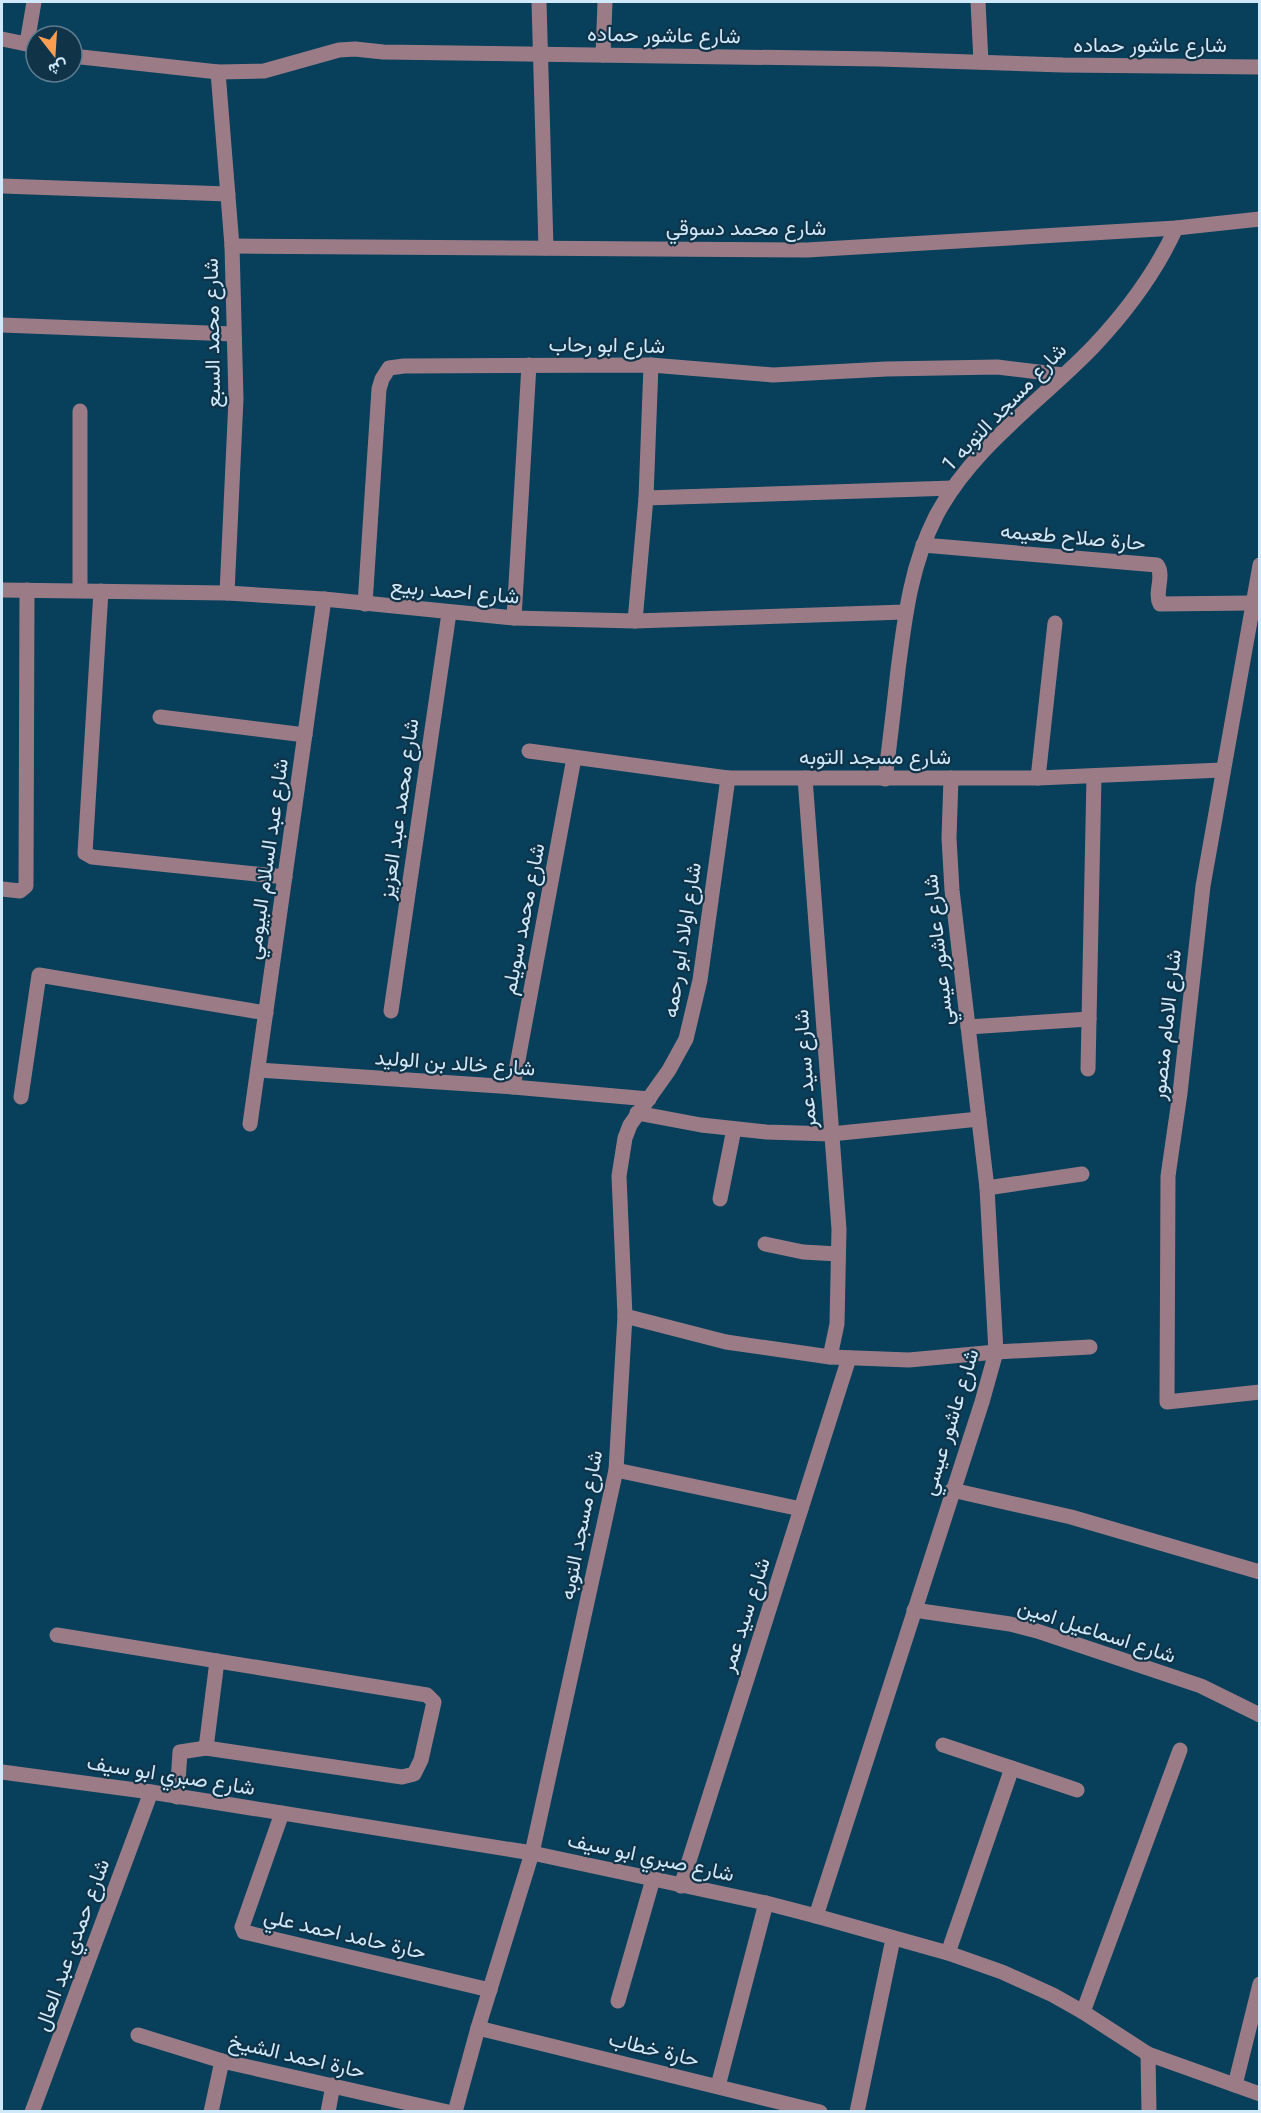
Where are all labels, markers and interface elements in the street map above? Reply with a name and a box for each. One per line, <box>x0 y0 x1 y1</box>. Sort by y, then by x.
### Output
street label: شارع عاشور حماده <box>587 22 741 50</box>
north arrow <box>24 24 84 84</box>
street label: شارع عاشور حماده <box>1073 33 1227 59</box>
text: ش <box>46 56 70 80</box>
street label: شارع محمد دسوقي <box>666 216 826 245</box>
street label: شارع محمد السبع <box>199 258 227 408</box>
street label: شارع ابو رحاب <box>548 332 665 360</box>
street label: شارع مسجد التوبه 1 <box>937 338 1073 477</box>
street label: حارة صلاح طعيمه <box>999 519 1147 557</box>
street label: شارع احمد ربيع <box>390 573 520 611</box>
street label: شارع محمد عبد العزيز <box>374 717 426 902</box>
street label: شارع مسجد التوبه <box>799 745 951 771</box>
street label: شارع عبد السلام البيومي <box>241 757 298 962</box>
street label: شارع محمد سويلم <box>497 841 551 997</box>
street label: شارع اولاد ابو رحمه <box>658 861 708 1020</box>
street label: شارع عاشور عيسي <box>918 873 963 1027</box>
street label: شارع الامام منصور <box>1146 948 1188 1103</box>
street label: شارع سيد عمر <box>789 1009 823 1130</box>
street label: شارع خالد بن الوليد <box>374 1045 536 1083</box>
street label: شارع عاشور عيسي <box>916 1346 988 1500</box>
street label: شارع مسجد التوبه <box>555 1448 609 1602</box>
street label: شارع سيد عمر <box>715 1555 777 1677</box>
street label: شارع اسماعيل امين <box>1014 1594 1179 1670</box>
street label: شارع صبري ابو سيف <box>85 1750 257 1805</box>
street label: شارع صبري ابو سيف <box>564 1828 737 1891</box>
street label: شارع حمدي عبد العال <box>30 1856 119 2036</box>
street label: حارة حامد احمد علي <box>260 1904 429 1969</box>
street label: حارة خطاب <box>606 2026 702 2073</box>
street label: حارة احمد الشيخ <box>226 2029 368 2085</box>

